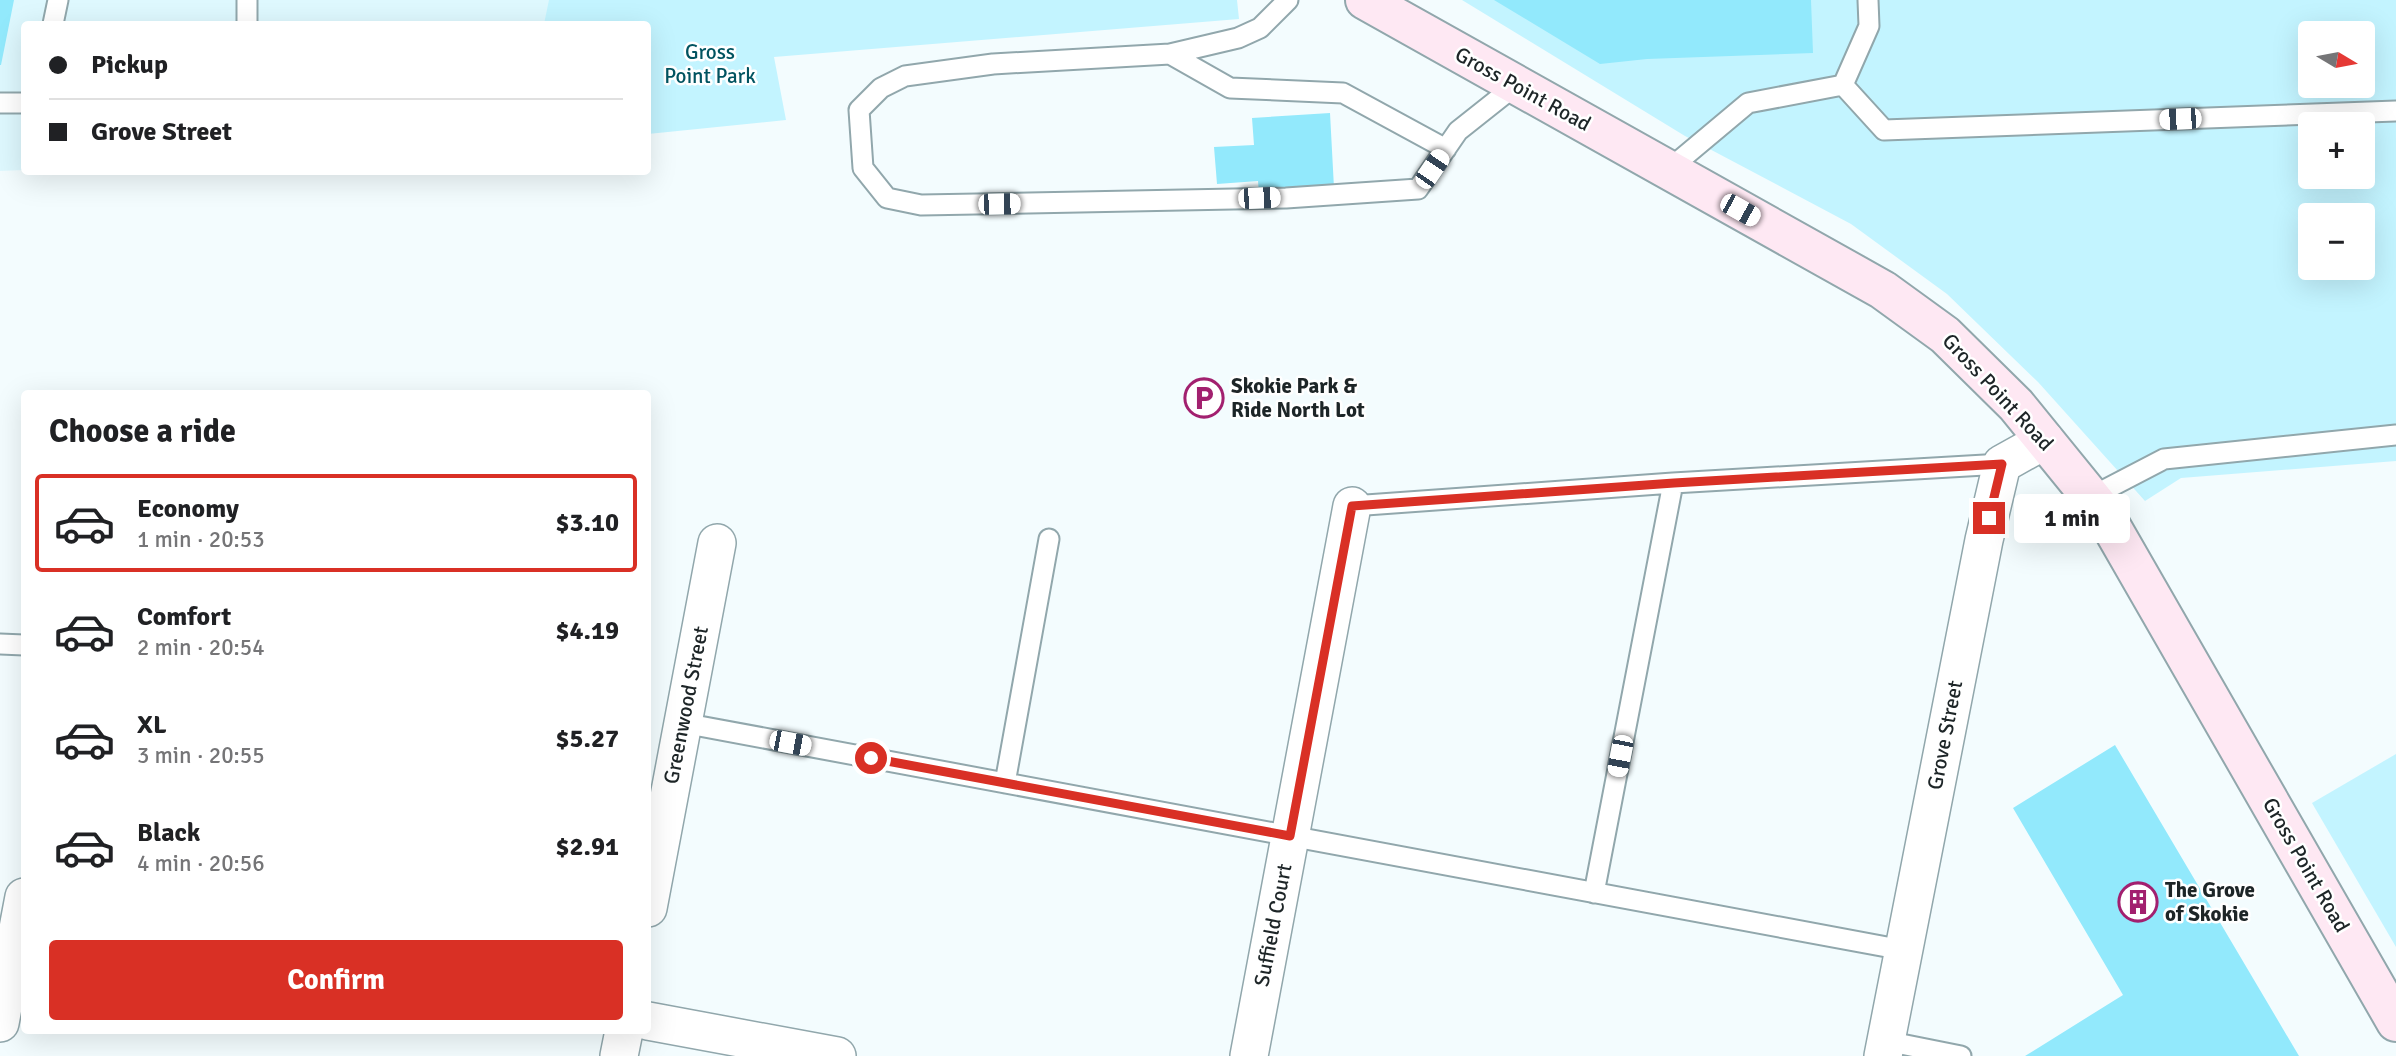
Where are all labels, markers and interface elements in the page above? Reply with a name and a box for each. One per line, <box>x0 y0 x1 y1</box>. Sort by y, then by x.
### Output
north arrow <box>2298 21 2375 98</box>
map controls <box>2298 21 2375 280</box>
park label: Gross Point Park <box>664 39 756 89</box>
street label: Gross Point Road <box>1451 41 1595 137</box>
text: Pickup <box>91 49 168 81</box>
car <box>2159 108 2202 130</box>
button: + <box>2298 112 2375 189</box>
text: Grove Street <box>91 116 232 148</box>
car <box>1412 146 1453 192</box>
car <box>1238 187 1281 209</box>
car <box>1717 191 1764 229</box>
car <box>978 193 1021 215</box>
button: − <box>2298 203 2375 280</box>
street label: Gross Point Road <box>1937 328 2059 456</box>
place label: Skokie Park & Ride North Lot <box>1231 373 1365 423</box>
parking icon: Skokie Park & Ride North Lot <box>1183 377 1225 419</box>
text: Choose a ride <box>49 412 236 451</box>
icon: car <box>53 492 116 555</box>
text: Economy <box>137 493 239 525</box>
callout: 1 min <box>2014 494 2129 542</box>
route end <box>1973 502 2005 534</box>
text: 1 min <box>2044 504 2100 533</box>
text: $3.10 <box>555 507 619 539</box>
text: 1 min · 20:53 <box>137 525 265 554</box>
icon: car <box>53 600 116 663</box>
text: Comfort <box>137 601 231 633</box>
text: $4.19 <box>555 615 619 647</box>
street label: Greenwood Street <box>658 624 714 786</box>
text: 2 min · 20:54 <box>137 633 265 662</box>
street label: Grove Street <box>1922 678 1968 792</box>
icon: car <box>53 708 116 771</box>
text: XL <box>137 709 167 741</box>
text: $5.27 <box>555 723 619 755</box>
car <box>768 729 813 757</box>
car <box>1606 733 1635 779</box>
text: 3 min · 20:55 <box>137 741 265 770</box>
route start <box>855 742 887 774</box>
street label: Gross Point Road <box>2257 793 2355 937</box>
icon: car <box>53 816 116 879</box>
text: Black <box>137 817 200 849</box>
text: $2.91 <box>555 831 619 863</box>
text: 4 min · 20:56 <box>137 849 265 878</box>
street label: Suffield Court <box>1248 861 1298 989</box>
place label: The Grove of Skokie <box>2165 877 2255 927</box>
building icon: The Grove of Skokie <box>2117 881 2159 923</box>
button: Confirm <box>49 940 623 1020</box>

